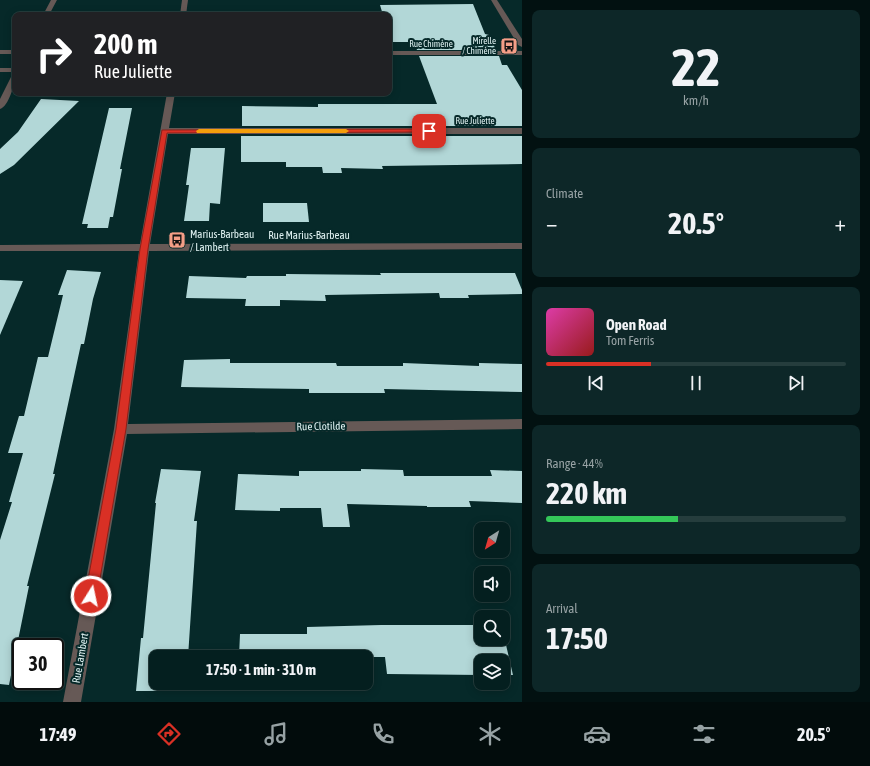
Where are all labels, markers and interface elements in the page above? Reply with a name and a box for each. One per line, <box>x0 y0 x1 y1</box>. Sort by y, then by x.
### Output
icon: right <box>28 28 80 80</box>
text: 200 m <box>94 28 157 60</box>
place label: Mirelle / Chimène <box>462 36 496 56</box>
bus stop icon: Mirelle / Chimène <box>499 36 519 56</box>
text: 22 <box>672 37 720 97</box>
street label: Rue Chimène <box>409 39 453 49</box>
text: Rue Juliette <box>94 61 172 82</box>
text: km/h <box>683 93 709 108</box>
pin <box>412 114 446 148</box>
street label: Rue Juliette <box>455 116 495 126</box>
icon: arrive <box>418 120 440 142</box>
text: Climate <box>546 186 583 201</box>
text: 20.5° <box>668 206 724 240</box>
text: − <box>546 210 557 236</box>
text: + <box>835 210 846 236</box>
place label: Marius-Barbeau / Lambert <box>190 228 254 253</box>
street label: Rue Marius-Barbeau <box>268 229 350 241</box>
bus stop icon: Marius-Barbeau / Lambert <box>167 230 187 250</box>
text: Open Road <box>606 316 667 333</box>
text: Tom Ferris <box>606 333 654 348</box>
icon: previous <box>585 372 607 394</box>
icon: pause <box>685 372 707 394</box>
icon: next <box>785 372 807 394</box>
street label: Rue Clotilde <box>296 420 346 432</box>
text: Range · 44% <box>546 456 603 471</box>
text: 220 km <box>546 476 627 510</box>
north arrow <box>474 522 510 558</box>
map controls <box>474 522 510 690</box>
button: sound <box>474 566 510 602</box>
position arrow <box>70 575 112 617</box>
text: Arrival <box>546 601 578 616</box>
button: search <box>474 610 510 646</box>
text: 17:50 <box>546 621 608 655</box>
street label: Rue Lambert <box>70 632 90 684</box>
speed limit sign: 30 <box>12 638 64 690</box>
button: layers <box>474 654 510 690</box>
text: 17:50 · 1 min · 310 m <box>206 661 316 678</box>
icon: directions <box>155 720 183 748</box>
icon: music <box>262 720 290 748</box>
icon: phone <box>369 720 397 748</box>
icon: climate <box>476 720 504 748</box>
icon: car <box>583 720 611 748</box>
icon: filters <box>690 720 718 748</box>
text: 17:49 <box>39 724 77 745</box>
text: 20.5° <box>797 724 831 745</box>

